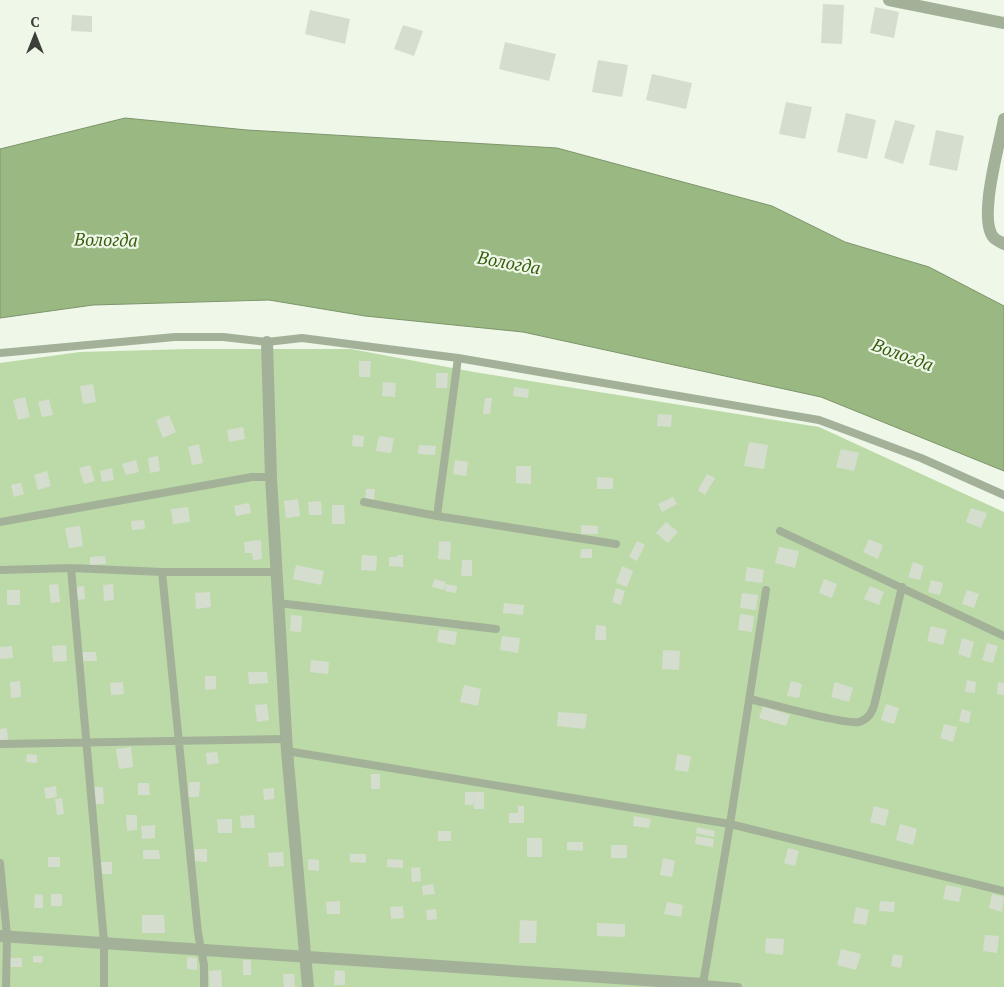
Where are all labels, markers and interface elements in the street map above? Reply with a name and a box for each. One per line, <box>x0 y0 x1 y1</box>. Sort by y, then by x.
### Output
north arrow <box>10 10 60 60</box>
text: С <box>30 12 40 31</box>
water label: Вологда <box>73 226 138 252</box>
water label: Вологда <box>475 244 542 279</box>
water label: Вологда <box>868 331 937 376</box>

